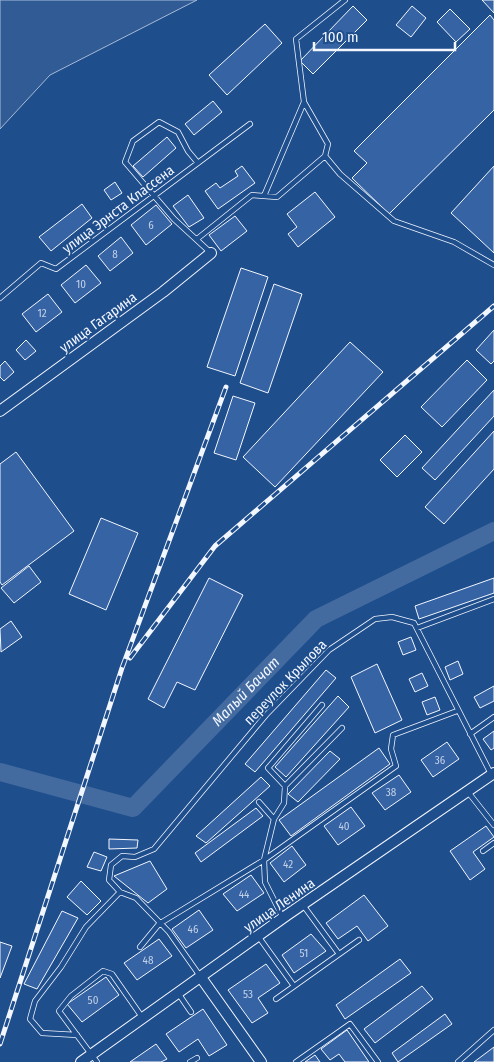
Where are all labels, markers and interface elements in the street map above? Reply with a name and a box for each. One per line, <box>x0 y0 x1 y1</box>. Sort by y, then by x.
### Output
scale bar <box>314 20 455 52</box>
text: 100 m <box>322 28 359 46</box>
street label: улица Эрнста Классена <box>59 162 178 257</box>
house number: 6 <box>148 219 154 232</box>
house number: 8 <box>112 248 118 261</box>
house number: 10 <box>76 278 86 291</box>
street label: улица Гагарина <box>56 289 140 356</box>
house number: 12 <box>37 307 47 320</box>
street label: переулок Крылова <box>240 636 330 728</box>
water label: Малый Бачат <box>208 653 283 730</box>
house number: 36 <box>435 754 446 767</box>
house number: 38 <box>386 786 397 799</box>
house number: 40 <box>338 820 350 833</box>
house number: 42 <box>283 858 293 871</box>
street label: улица Ленина <box>240 875 318 936</box>
house number: 44 <box>239 888 250 901</box>
house number: 46 <box>188 923 199 936</box>
house number: 51 <box>300 947 308 960</box>
house number: 48 <box>143 954 154 967</box>
house number: 53 <box>243 988 253 1001</box>
house number: 50 <box>88 994 99 1007</box>

